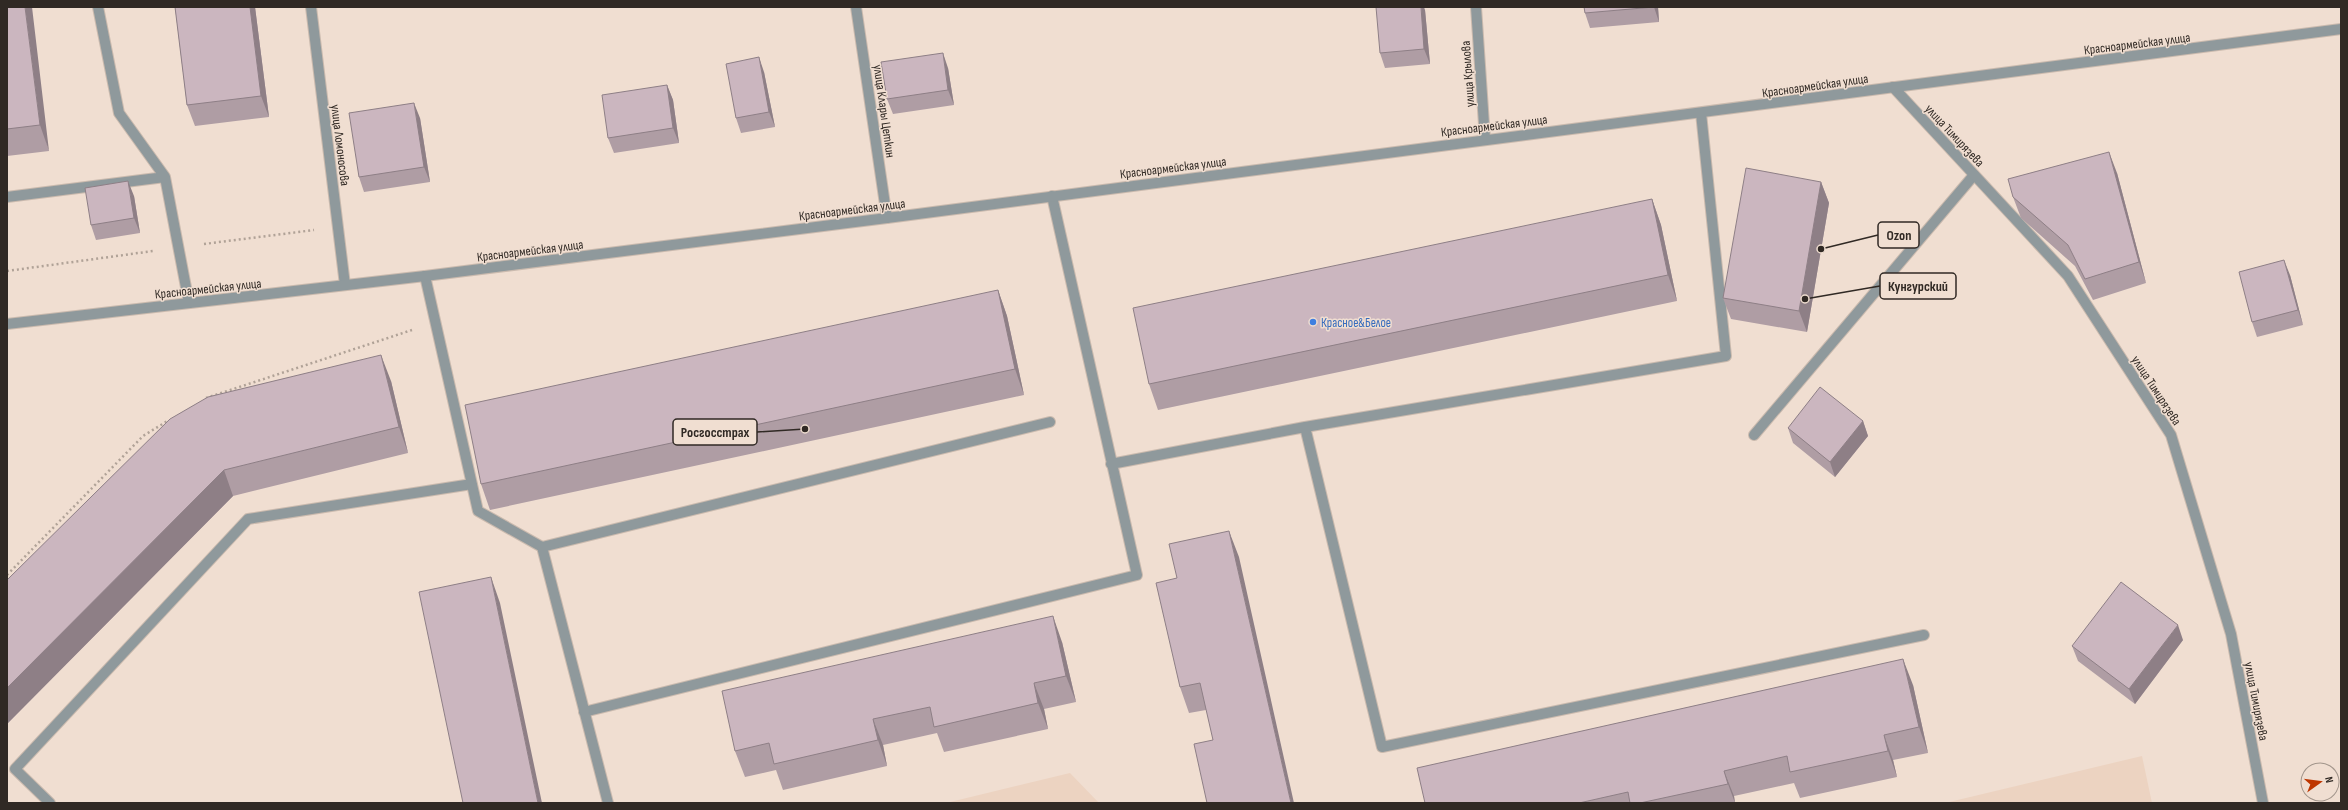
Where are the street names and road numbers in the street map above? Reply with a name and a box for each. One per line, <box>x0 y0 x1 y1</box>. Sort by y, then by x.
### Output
street label: Красноармейская улица <box>2083 30 2191 58</box>
street label: улица Крылова <box>1458 40 1478 108</box>
street label: улица Клары Цеткин <box>870 63 898 159</box>
street label: Красноармейская улица <box>1761 71 1869 101</box>
street label: улица Тимирязева <box>1921 101 1987 170</box>
street label: улица Ломоносова <box>327 103 353 187</box>
street label: Красноармейская улица <box>1440 112 1548 140</box>
street label: Красноармейская улица <box>1119 154 1227 182</box>
street label: Красноармейская улица <box>798 196 906 224</box>
street label: Красноармейская улица <box>476 237 584 265</box>
street label: Красноармейская улица <box>154 275 262 303</box>
street label: улица Тимирязева <box>2128 353 2185 428</box>
street label: улица Тимирязева <box>2241 661 2271 742</box>

